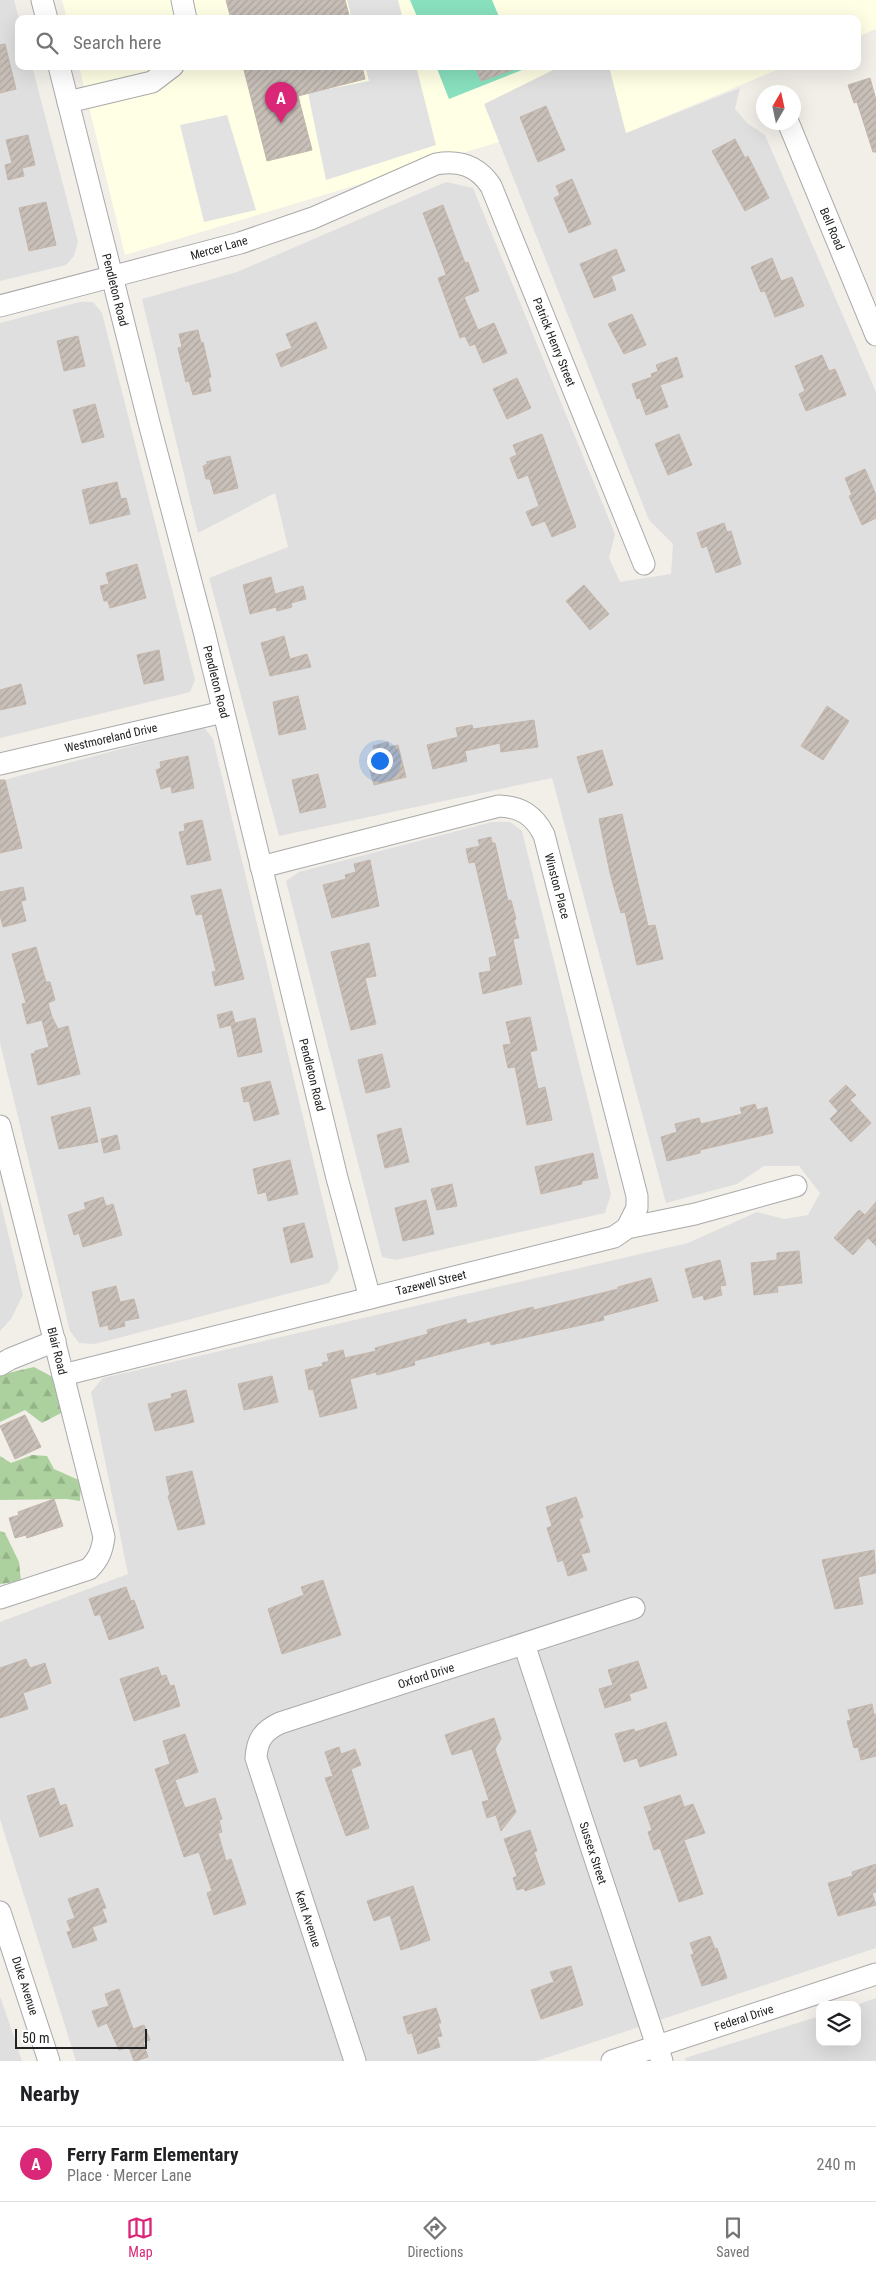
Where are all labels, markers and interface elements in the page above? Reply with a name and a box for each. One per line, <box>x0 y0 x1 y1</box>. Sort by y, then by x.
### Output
search box <box>15 15 861 70</box>
icon: search <box>33 29 61 57</box>
text: Search here <box>73 31 161 54</box>
pin: A <box>265 82 297 123</box>
north arrow <box>756 85 801 130</box>
street label: Bell Road <box>817 206 847 252</box>
street label: Mercer Lane <box>189 233 249 263</box>
street label: Pendleton Road <box>99 252 131 328</box>
street label: Patrick Henry Street <box>530 296 578 389</box>
street label: Pendleton Road <box>200 644 232 720</box>
street label: Westmoreland Drive <box>63 720 159 755</box>
your location <box>367 748 393 774</box>
street label: Winston Place <box>541 852 573 921</box>
street label: Pendleton Road <box>296 1037 328 1113</box>
street label: Tazewell Street <box>394 1267 468 1298</box>
street label: Blair Road <box>44 1326 70 1376</box>
street label: Oxford Drive <box>396 1660 456 1692</box>
street label: Sussex Street <box>576 1820 610 1886</box>
street label: Kent Avenue <box>292 1889 324 1949</box>
street label: Duke Avenue <box>9 1955 41 2017</box>
map controls <box>816 2001 861 2046</box>
button: layers <box>816 2001 861 2046</box>
street label: Federal Drive <box>713 2002 776 2034</box>
scale bar <box>15 2026 148 2049</box>
text: 50 m <box>22 2030 50 2046</box>
text: Nearby <box>20 2082 79 2106</box>
text: Ferry Farm Elementary <box>67 2143 238 2166</box>
text: A <box>31 2155 41 2174</box>
text: 240 m <box>817 2155 856 2174</box>
text: Place · Mercer Lane <box>67 2166 192 2185</box>
tab: Map <box>126 2214 154 2260</box>
tab: Directions <box>407 2214 463 2260</box>
tab: Saved <box>716 2214 750 2260</box>

